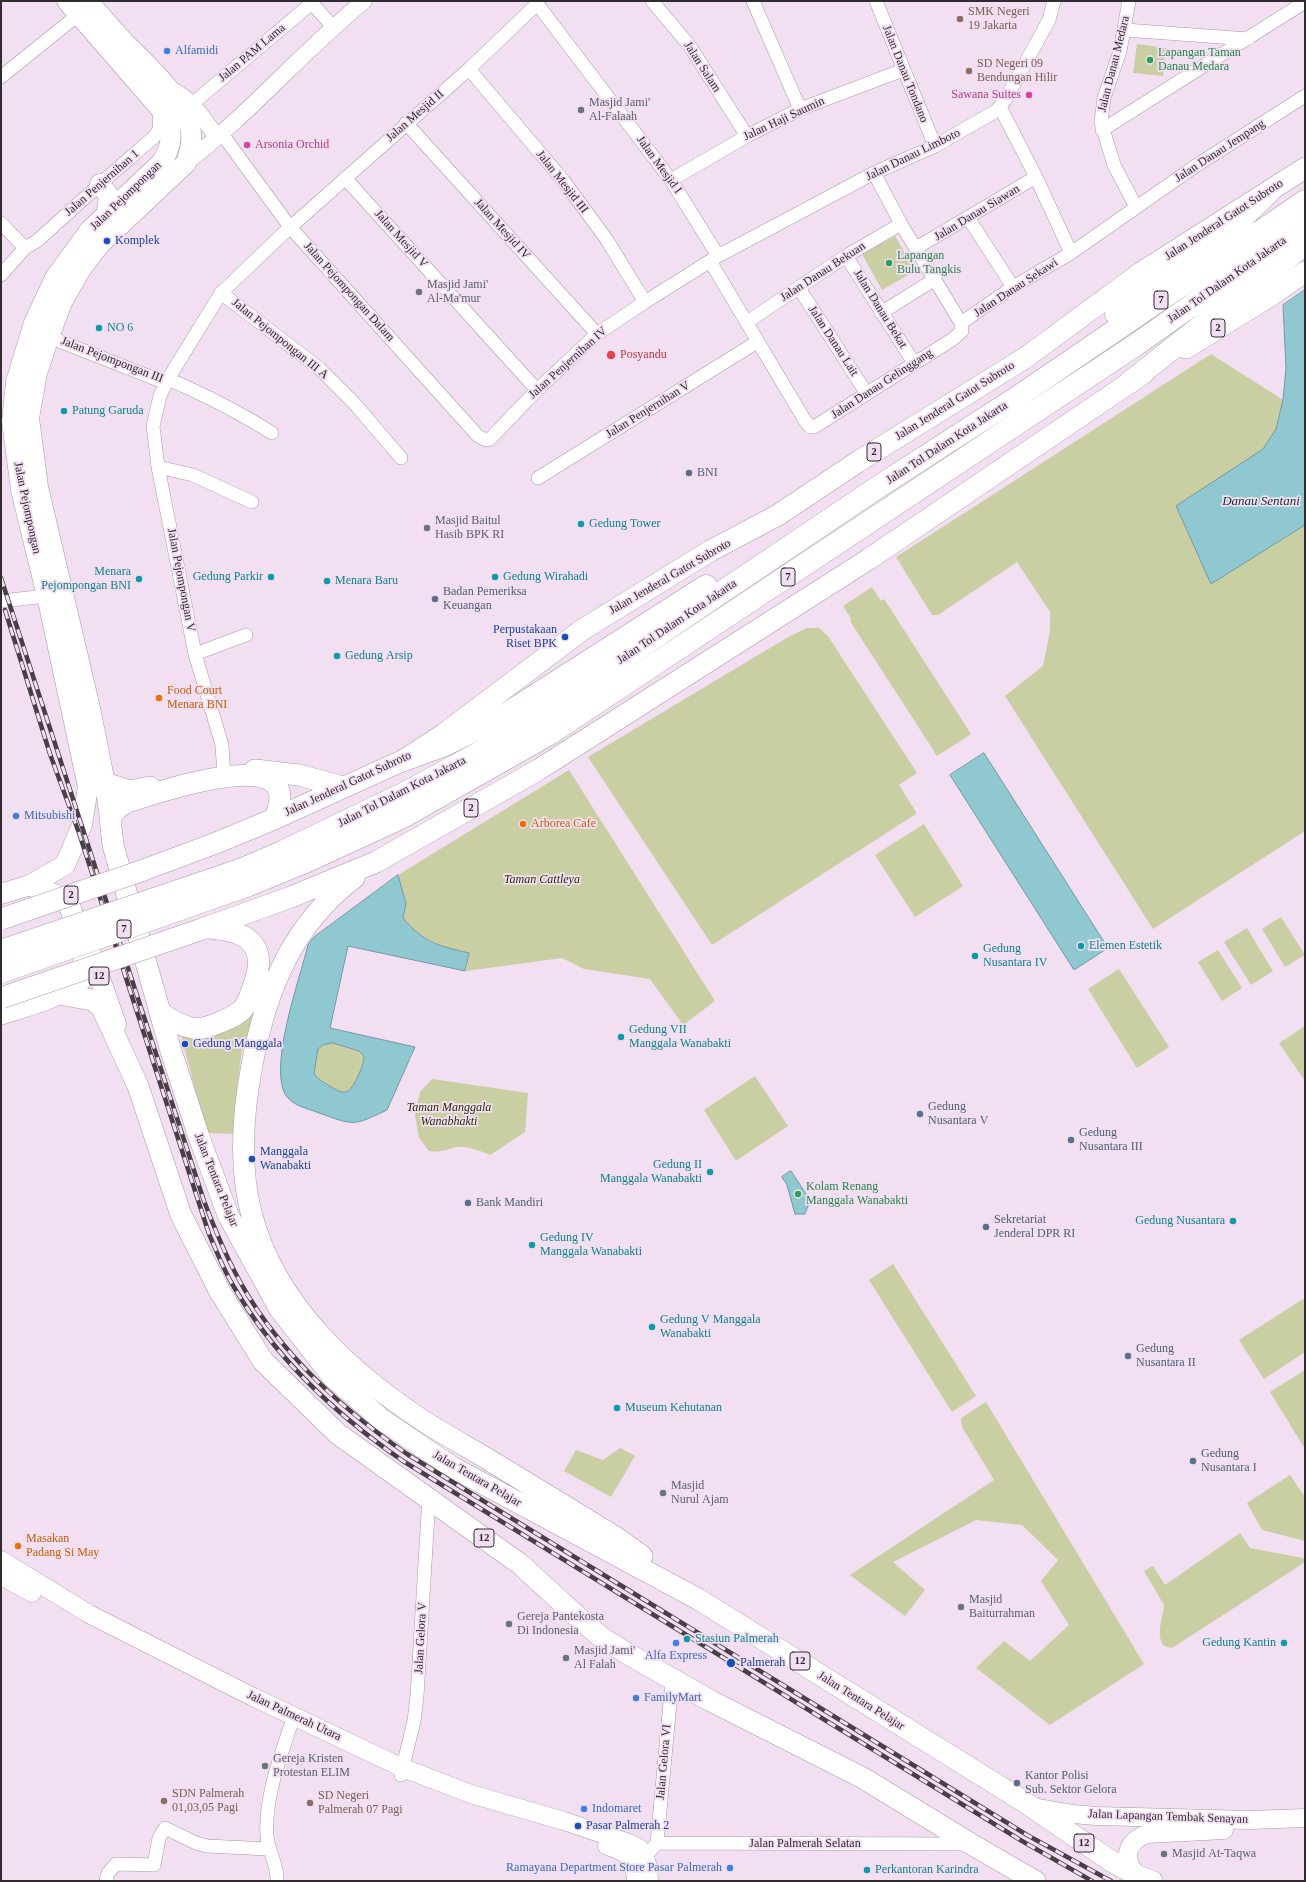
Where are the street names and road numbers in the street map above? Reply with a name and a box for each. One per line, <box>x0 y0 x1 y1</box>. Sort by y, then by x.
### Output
street label: Jalan Danau Medara <box>1095 14 1133 114</box>
street label: Jalan PAM Lama <box>216 21 288 85</box>
street label: Jalan Danau Tondano <box>879 23 931 125</box>
street label: Jalan Salam <box>680 39 724 95</box>
street label: Jalan Mesjid II <box>383 87 447 145</box>
street label: Jalan Haji Saumin <box>741 94 827 144</box>
street label: Jalan Danau Jempang <box>1172 116 1268 186</box>
street label: Jalan Danau Limboto <box>863 126 963 184</box>
street label: Jalan Mesjid I <box>633 133 685 197</box>
street label: Jalan Penjernihan 1 <box>62 147 142 219</box>
street label: Jalan Mesjid III <box>533 148 591 216</box>
street label: Jalan Pejompongan <box>87 158 165 234</box>
street label: Jalan Jenderal Gatot Subroto <box>1162 176 1286 264</box>
street label: Jalan Danau Siawan <box>932 182 1022 244</box>
street label: Jalan Mesjid IV <box>471 196 533 262</box>
street label: Jalan Mesjid V <box>371 207 431 271</box>
street label: Jalan Tol Dalam Kota Jakarta <box>1165 233 1289 327</box>
street label: Jalan Pejompongan Dalam <box>301 239 397 345</box>
street label: Jalan Danau Bekuan <box>778 239 868 305</box>
street label: Jalan Danau Sekawi <box>971 255 1061 321</box>
street label: Jalan Danau Bekat <box>850 267 910 351</box>
road number: 7 <box>1154 291 1168 309</box>
street label: Jalan Pejompongan III A <box>229 296 331 382</box>
street label: Jalan Danau Lait <box>805 303 861 379</box>
road number: 2 <box>1211 319 1225 337</box>
street label: Jalan Penjernihan IV <box>526 324 610 402</box>
street label: Jalan Pejompongan III <box>59 334 165 386</box>
street label: Jalan Danau Gelinggang <box>829 346 935 422</box>
street label: Jalan Jenderal Gatot Subroto <box>893 358 1017 444</box>
street label: Jalan Penjernihan V <box>603 378 693 442</box>
street label: Jalan Tol Dalam Kota Jakarta <box>884 398 1010 488</box>
road number: 2 <box>867 443 881 461</box>
street label: Jalan Pejompongan <box>10 461 44 555</box>
street label: Jalan Pejompongan V <box>164 527 198 633</box>
street label: Jalan Jenderal Gatot Subroto <box>607 536 733 618</box>
road number: 7 <box>781 568 795 586</box>
street label: Jalan Tol Dalam Kota Jakarta <box>614 576 740 668</box>
street label: Jalan Jenderal Gatot Subroto <box>282 748 414 820</box>
street label: Jalan Tol Dalam Kota Jakarta <box>336 753 468 831</box>
road number: 2 <box>464 799 478 817</box>
road number: 2 <box>64 886 78 904</box>
road number: 7 <box>117 920 131 938</box>
road number: 12 <box>89 967 109 985</box>
street label: Jalan Tentara Pelajar <box>191 1131 241 1229</box>
street label: Jalan Tentara Pelajar <box>430 1448 524 1510</box>
road number: 12 <box>474 1529 494 1547</box>
street label: Jalan Gelora V <box>412 1602 430 1674</box>
road number: 12 <box>790 1652 810 1670</box>
street label: Jalan Tentara Pelajar <box>815 1668 907 1734</box>
street label: Jalan Palmerah Utara <box>244 1688 344 1744</box>
street label: Jalan Gelora VI <box>654 1724 674 1800</box>
street label: Jalan Lapangan Tembak Senayan <box>1088 1807 1248 1827</box>
road number: 12 <box>1074 1834 1094 1852</box>
street label: Jalan Palmerah Selatan <box>749 1837 861 1851</box>

